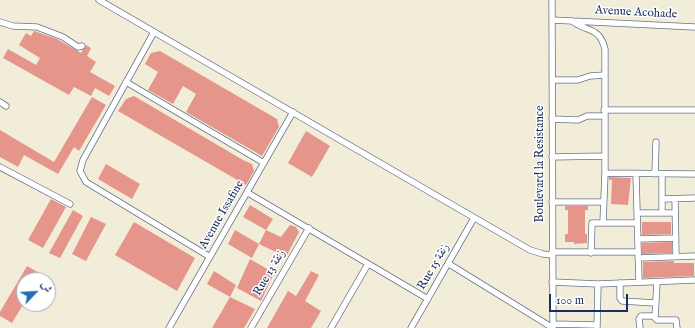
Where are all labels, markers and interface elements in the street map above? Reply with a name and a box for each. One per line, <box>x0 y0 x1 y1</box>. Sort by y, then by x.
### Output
street label: Avenue Acohade <box>594 4 678 22</box>
street label: Boulevard la Resistance <box>534 106 548 222</box>
street label: Avenue Issafine <box>197 178 247 252</box>
street label: Rue 15 زنقة <box>415 241 453 293</box>
street label: Rue 13 زنقة <box>251 247 289 299</box>
north arrow <box>16 272 56 312</box>
text: ش <box>37 279 55 295</box>
scale bar <box>551 286 630 312</box>
text: 100 m <box>556 293 584 308</box>

